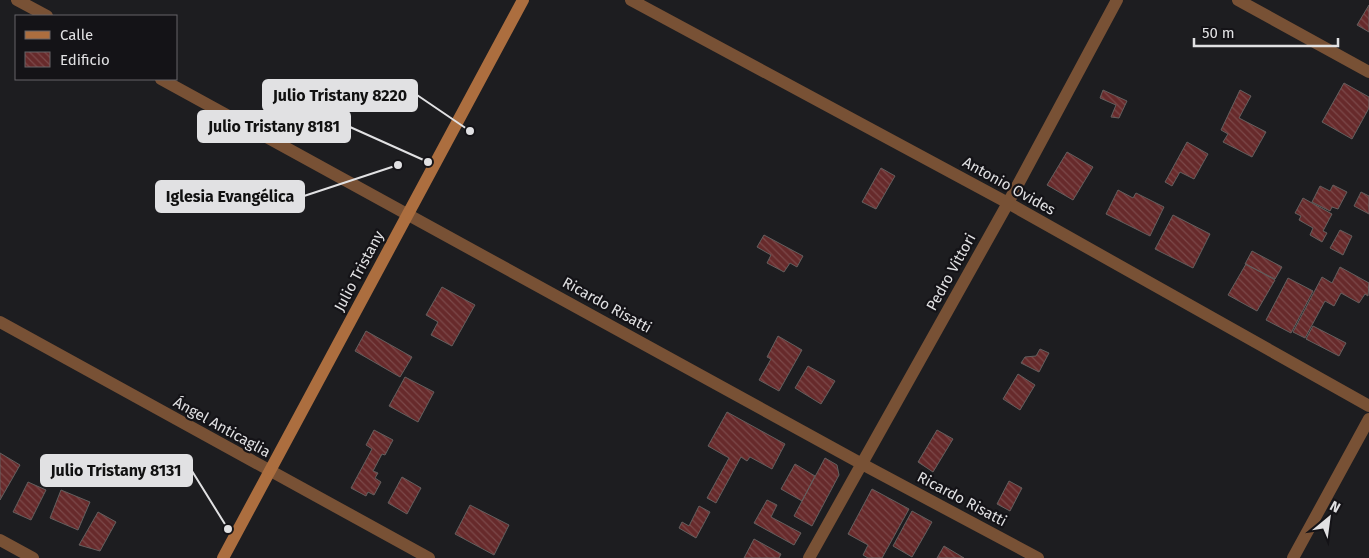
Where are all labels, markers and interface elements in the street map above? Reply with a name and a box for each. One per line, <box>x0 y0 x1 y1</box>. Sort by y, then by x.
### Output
legend <box>15 15 178 80</box>
scale bar <box>1194 15 1338 47</box>
text: 50 m <box>1202 24 1235 42</box>
text: Calle <box>60 26 93 44</box>
text: Edificio <box>60 51 110 69</box>
callout: Julio Tristany 8220 <box>263 80 417 111</box>
text: Julio Tristany 8220 <box>272 86 407 105</box>
callout: Julio Tristany 8181 <box>198 111 350 142</box>
text: Julio Tristany 8181 <box>207 117 340 136</box>
street label: Antonio Ovides <box>959 153 1059 219</box>
callout: Iglesia Evangélica <box>156 181 304 212</box>
text: Iglesia Evangélica <box>166 187 295 206</box>
street label: Julio Tristany <box>330 227 388 314</box>
street label: Pedro Vittori <box>922 230 980 314</box>
street label: Ricardo Risatti <box>559 273 655 337</box>
street label: Ángel Anticaglia <box>170 393 274 461</box>
callout: Julio Tristany 8131 <box>41 455 192 486</box>
text: Julio Tristany 8131 <box>49 461 182 480</box>
street label: Ricardo Risatti <box>914 468 1010 530</box>
north arrow <box>1304 493 1354 543</box>
text: N <box>1327 497 1343 517</box>

